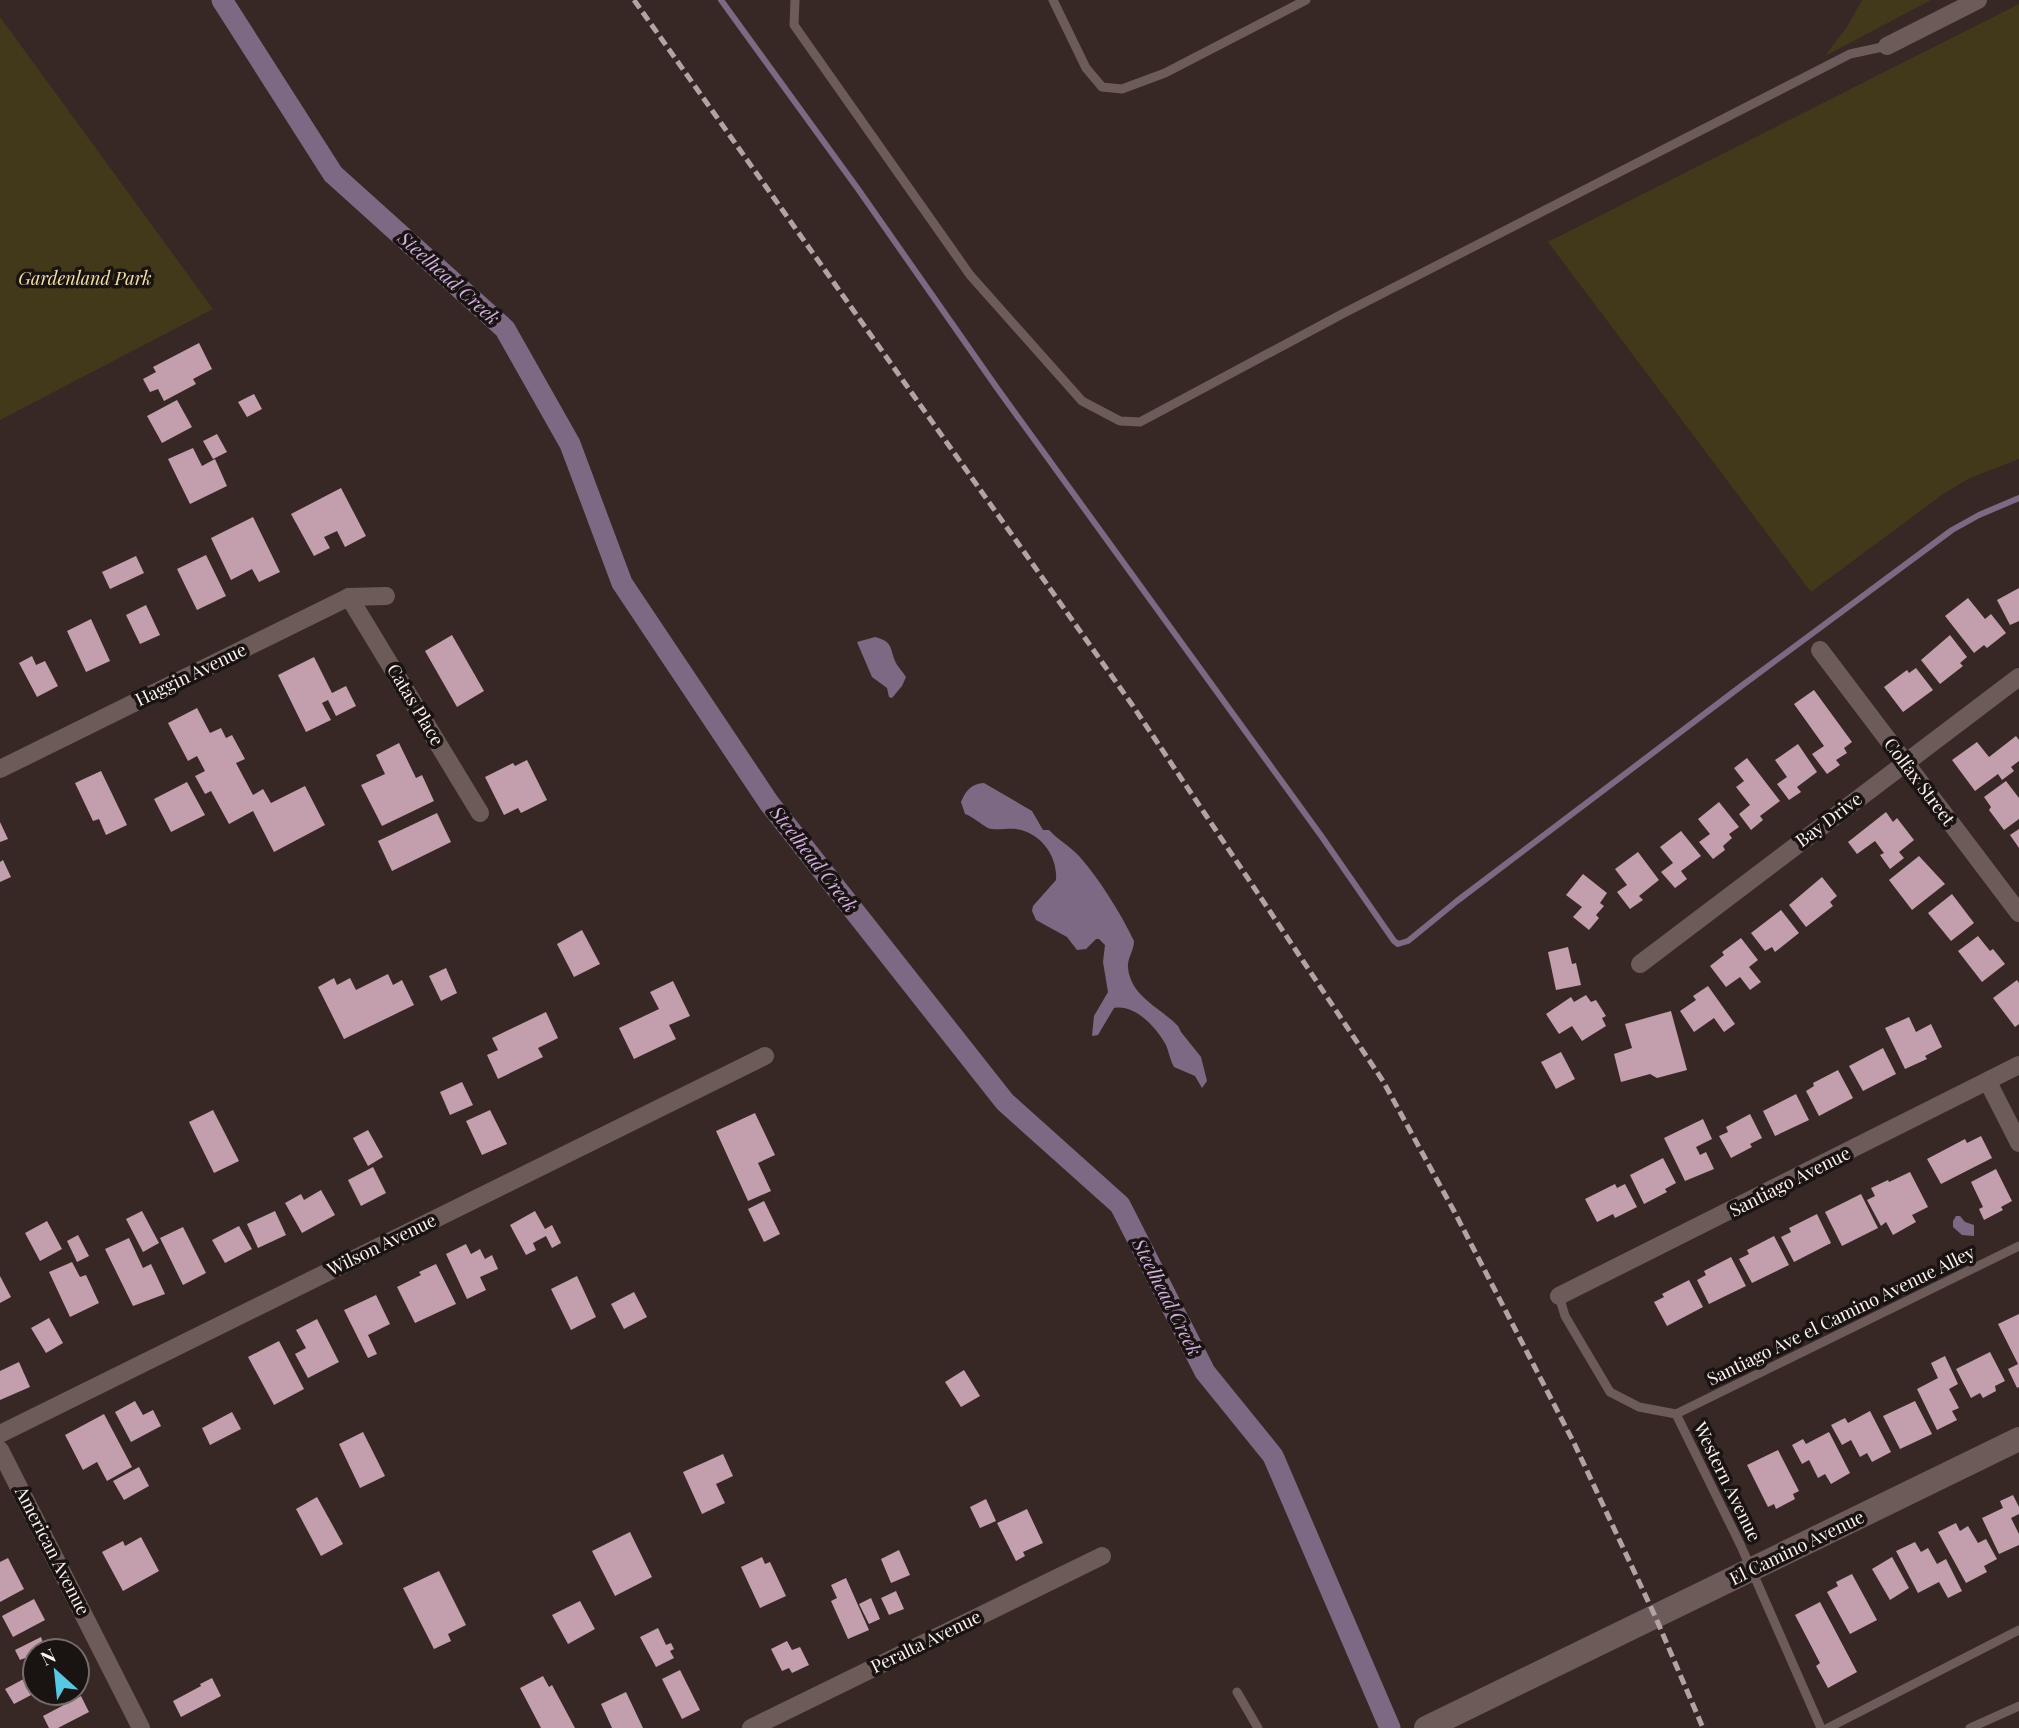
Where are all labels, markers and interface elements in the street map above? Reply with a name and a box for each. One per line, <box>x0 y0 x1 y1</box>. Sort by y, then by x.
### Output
water label: Steelhead Creek <box>393 224 506 330</box>
park label: Gardenland Park <box>18 266 152 290</box>
street label: Haggin Avenue <box>131 637 250 711</box>
street label: Catas Place <box>382 659 450 750</box>
street label: Colfax Street <box>1879 733 1961 831</box>
street label: Bay Drive <box>1790 786 1866 852</box>
water label: Steelhead Creek <box>764 799 865 917</box>
street label: Santiago Avenue <box>1725 1140 1854 1222</box>
street label: Wilson Avenue <box>322 1207 440 1281</box>
water label: Steelhead Creek <box>1127 1233 1209 1360</box>
street label: Santiago Ave el Camino Avenue Alley <box>1703 1240 1978 1391</box>
street label: Western Avenue <box>1688 1417 1767 1545</box>
street label: American Avenue <box>10 1481 96 1619</box>
street label: El Camino Avenue <box>1725 1504 1868 1590</box>
street label: Peralta Avenue <box>866 1604 985 1678</box>
north arrow <box>21 1637 91 1707</box>
text: N <box>36 1641 60 1671</box>

